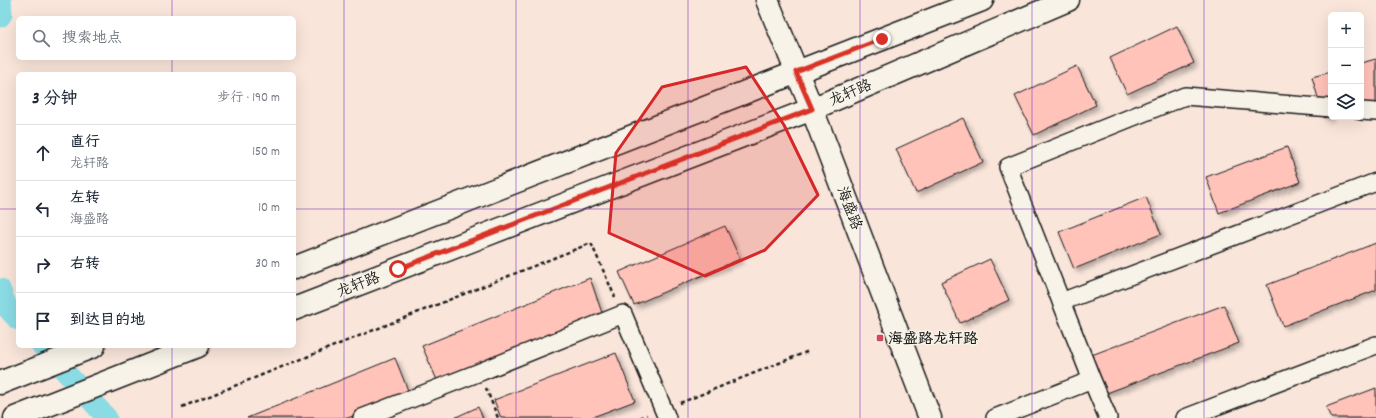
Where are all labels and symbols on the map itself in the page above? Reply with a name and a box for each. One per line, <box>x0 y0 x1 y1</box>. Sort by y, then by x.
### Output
route end <box>873 30 891 48</box>
street label: 龙轩路 <box>826 75 876 113</box>
street label: 海盛路 <box>830 184 866 234</box>
route start <box>389 260 407 278</box>
street label: 龙轩路 <box>334 268 384 304</box>
place label: 海盛路龙轩路 <box>888 329 978 351</box>
marker: 海盛路龙轩路 <box>875 333 885 343</box>

